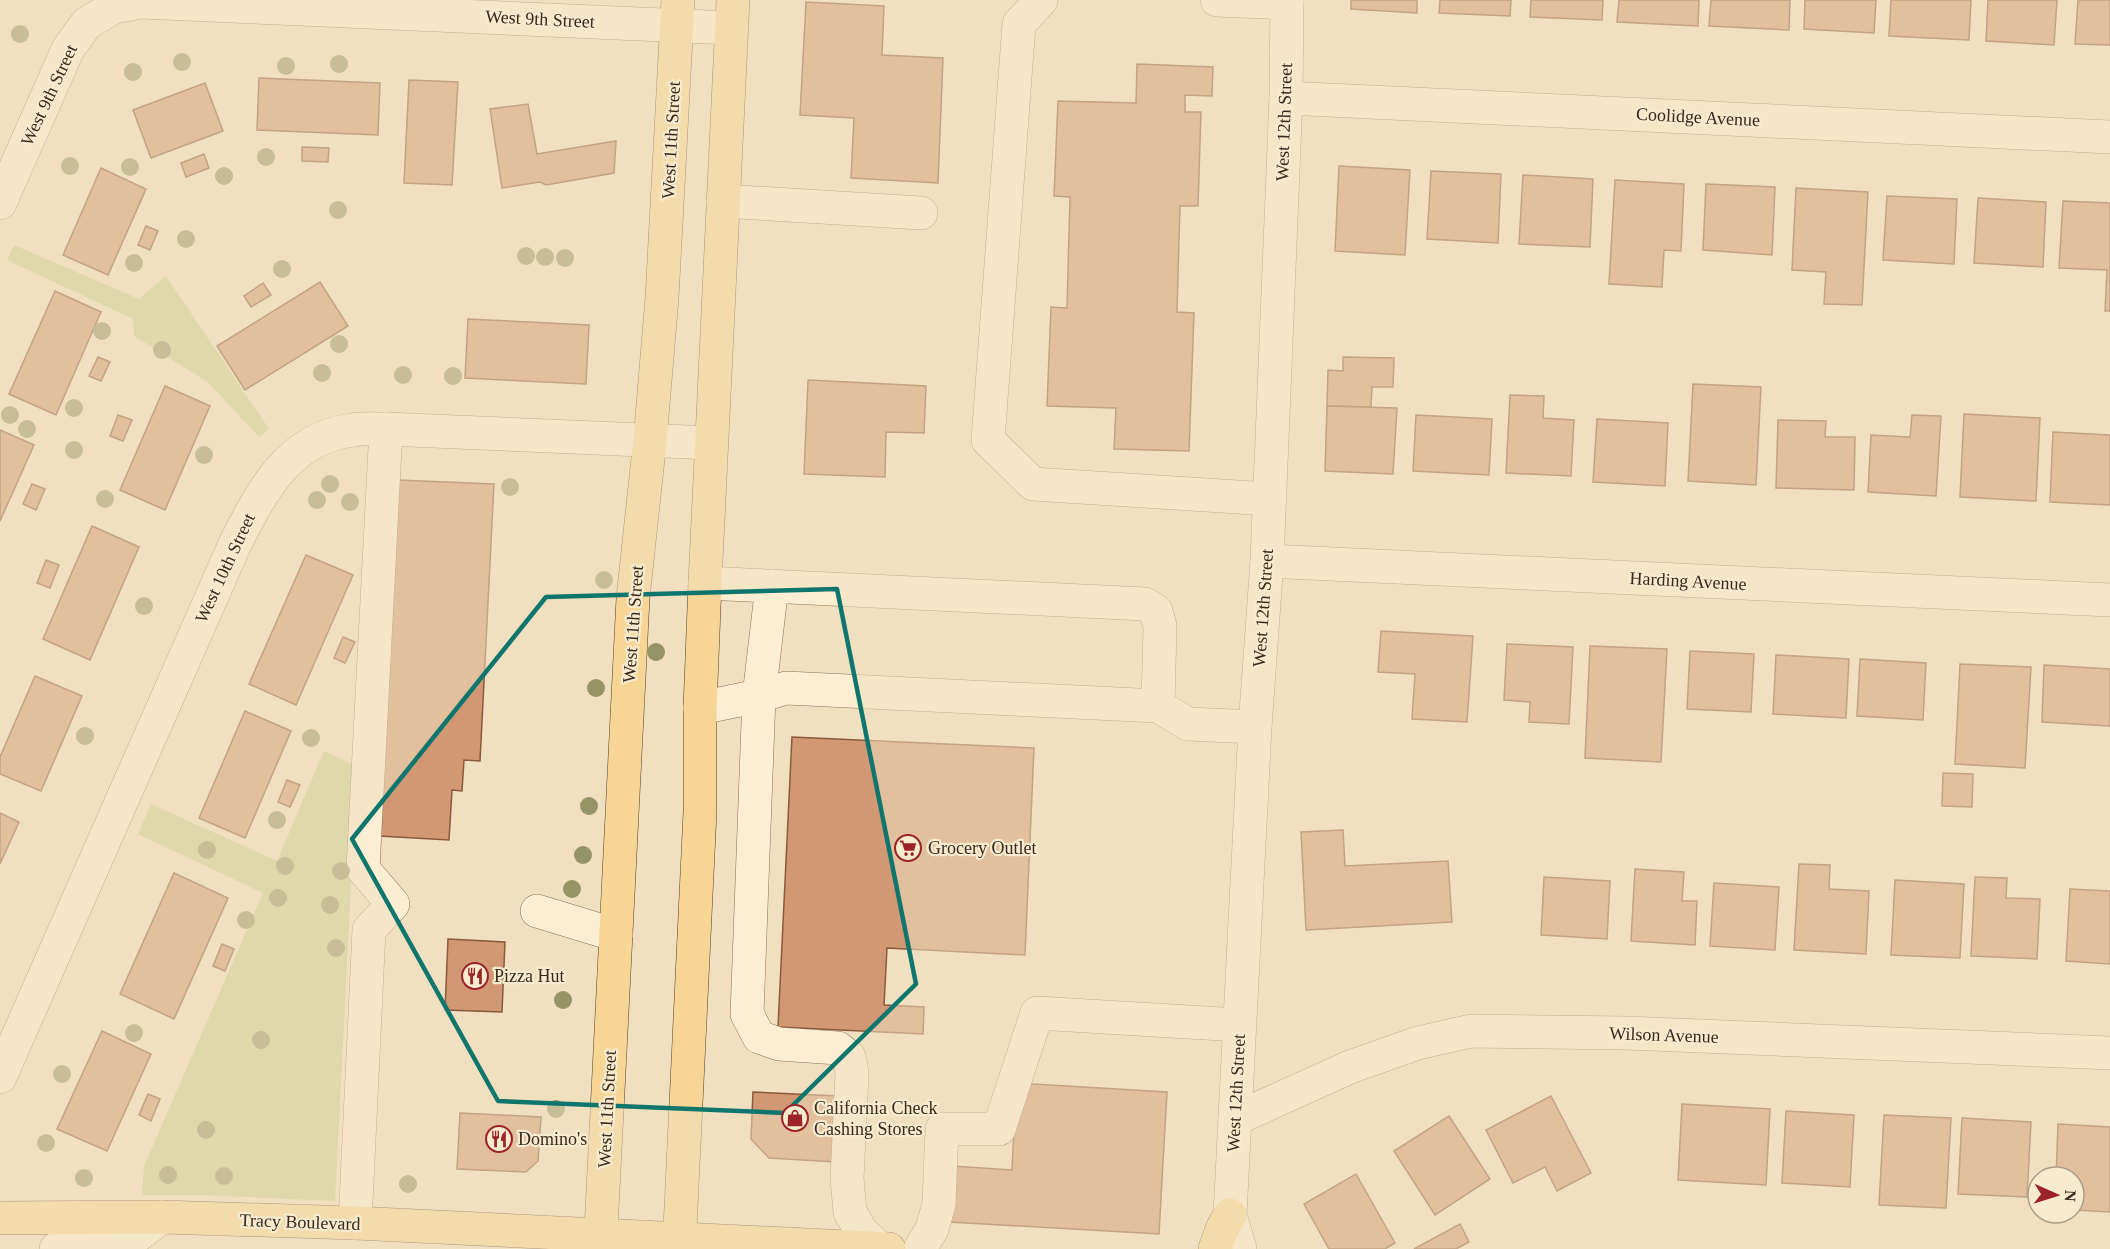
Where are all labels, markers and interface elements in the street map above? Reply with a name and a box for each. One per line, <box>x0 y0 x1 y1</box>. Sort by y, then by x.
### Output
street label: West 9th Street <box>485 6 595 32</box>
street label: West 9th Street <box>17 41 81 149</box>
street label: West 12th Street <box>1272 62 1296 182</box>
street label: West 11th Street <box>658 81 684 199</box>
street label: Coolidge Avenue <box>1635 104 1761 130</box>
street label: West 10th Street <box>191 510 259 626</box>
street label: West 12th Street <box>1249 548 1277 668</box>
street label: West 11th Street <box>619 565 647 683</box>
street label: Harding Avenue <box>1629 568 1747 594</box>
supermarket icon: Grocery Outlet <box>893 833 923 863</box>
place label: Grocery Outlet <box>928 838 1036 858</box>
restaurant icon: Pizza Hut <box>460 961 490 991</box>
place label: Pizza Hut <box>494 966 564 986</box>
street label: Wilson Avenue <box>1609 1023 1719 1047</box>
street label: West 12th Street <box>1223 1033 1249 1153</box>
street label: West 11th Street <box>594 1050 620 1168</box>
place label: California Check Cashing Stores <box>814 1098 937 1139</box>
shop icon: California Check Cashing Stores <box>780 1103 810 1133</box>
restaurant icon: Domino's <box>484 1124 514 1154</box>
place label: Domino's <box>518 1129 587 1149</box>
north arrow <box>2026 1165 2086 1225</box>
text: N <box>2062 1190 2079 1202</box>
street label: Tracy Boulevard <box>239 1210 361 1234</box>

